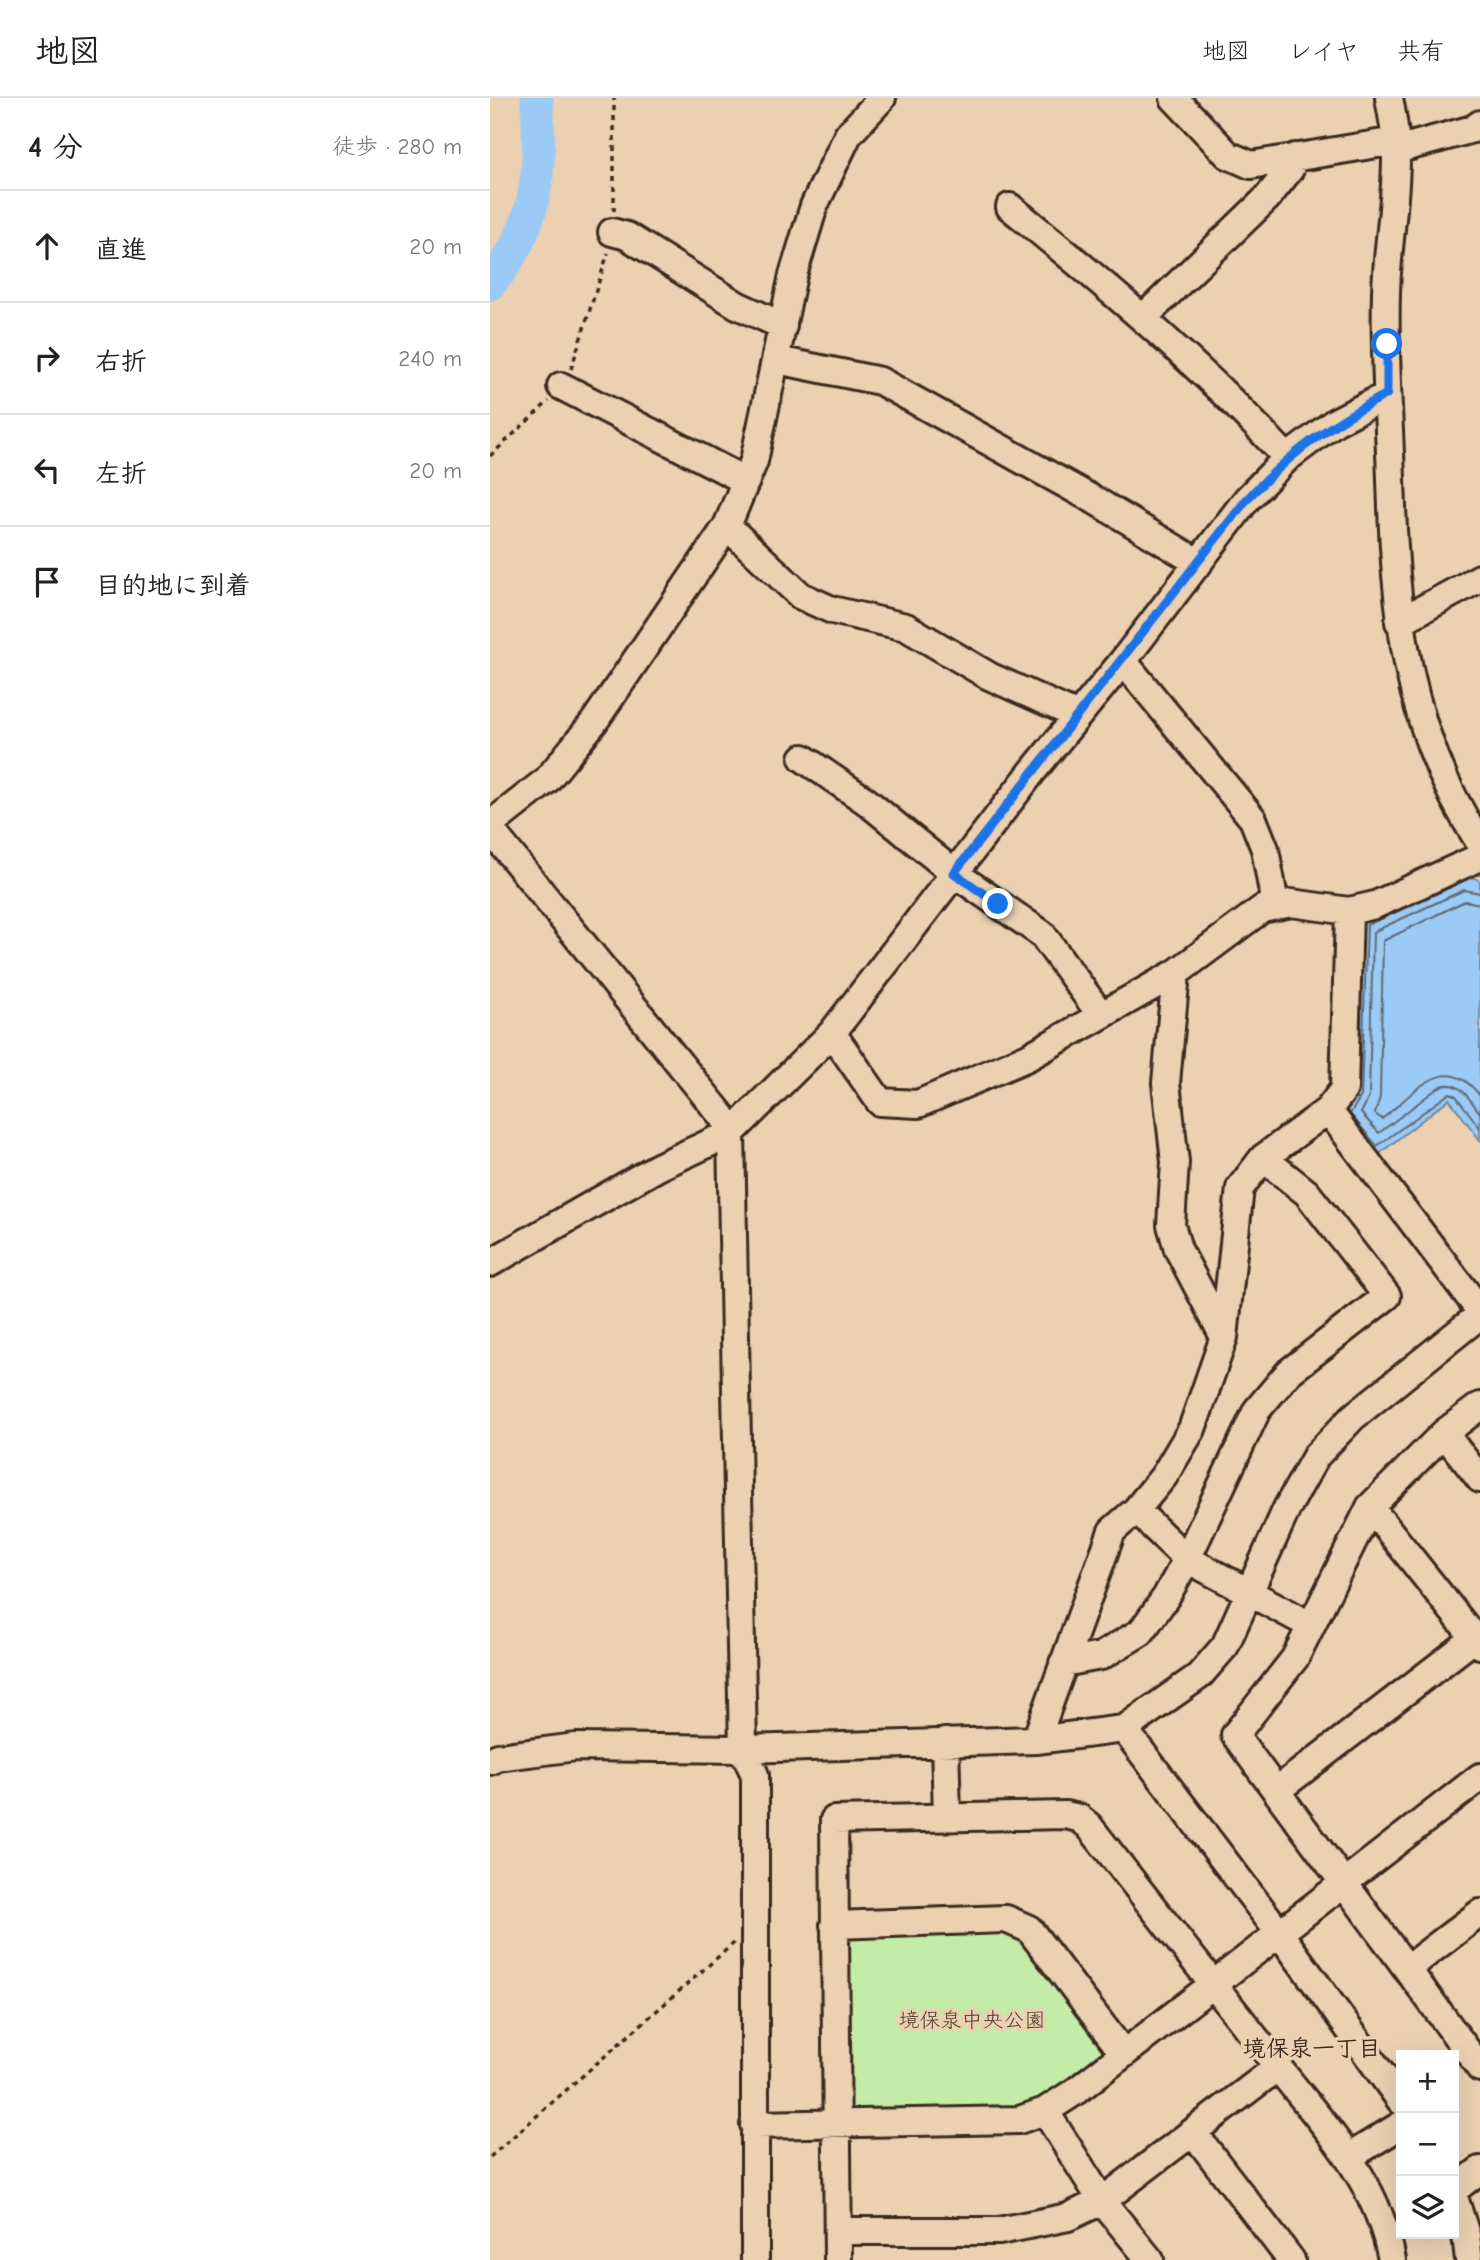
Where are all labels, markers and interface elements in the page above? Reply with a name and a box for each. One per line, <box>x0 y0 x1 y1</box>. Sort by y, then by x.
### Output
text: 地図 <box>35 32 101 70</box>
text: 地図 <box>1202 37 1250 65</box>
text: レイヤ <box>1288 37 1359 65</box>
text: 共有 <box>1397 37 1445 65</box>
text: 4 分 <box>28 130 83 165</box>
text: 徒歩 · 280 m <box>332 133 462 160</box>
icon: ahead <box>28 227 66 265</box>
text: 20 m <box>409 233 462 260</box>
text: 直進 <box>95 235 147 265</box>
route start <box>1371 328 1402 359</box>
icon: right <box>28 339 66 377</box>
text: 240 m <box>398 345 462 372</box>
text: 右折 <box>95 347 147 377</box>
icon: left <box>28 451 66 489</box>
text: 20 m <box>409 457 462 484</box>
text: 左折 <box>95 459 147 489</box>
icon: arrive <box>28 563 66 601</box>
text: 目的地に到着 <box>95 571 251 601</box>
route end <box>982 888 1013 919</box>
park label: 境保泉中央公園 <box>899 2008 1046 2032</box>
district label: 境保泉一丁目 <box>1243 2035 1381 2062</box>
map controls <box>1396 2050 1459 2239</box>
button: + <box>1396 2050 1459 2113</box>
button: − <box>1396 2113 1459 2176</box>
button: layers <box>1396 2176 1459 2239</box>

